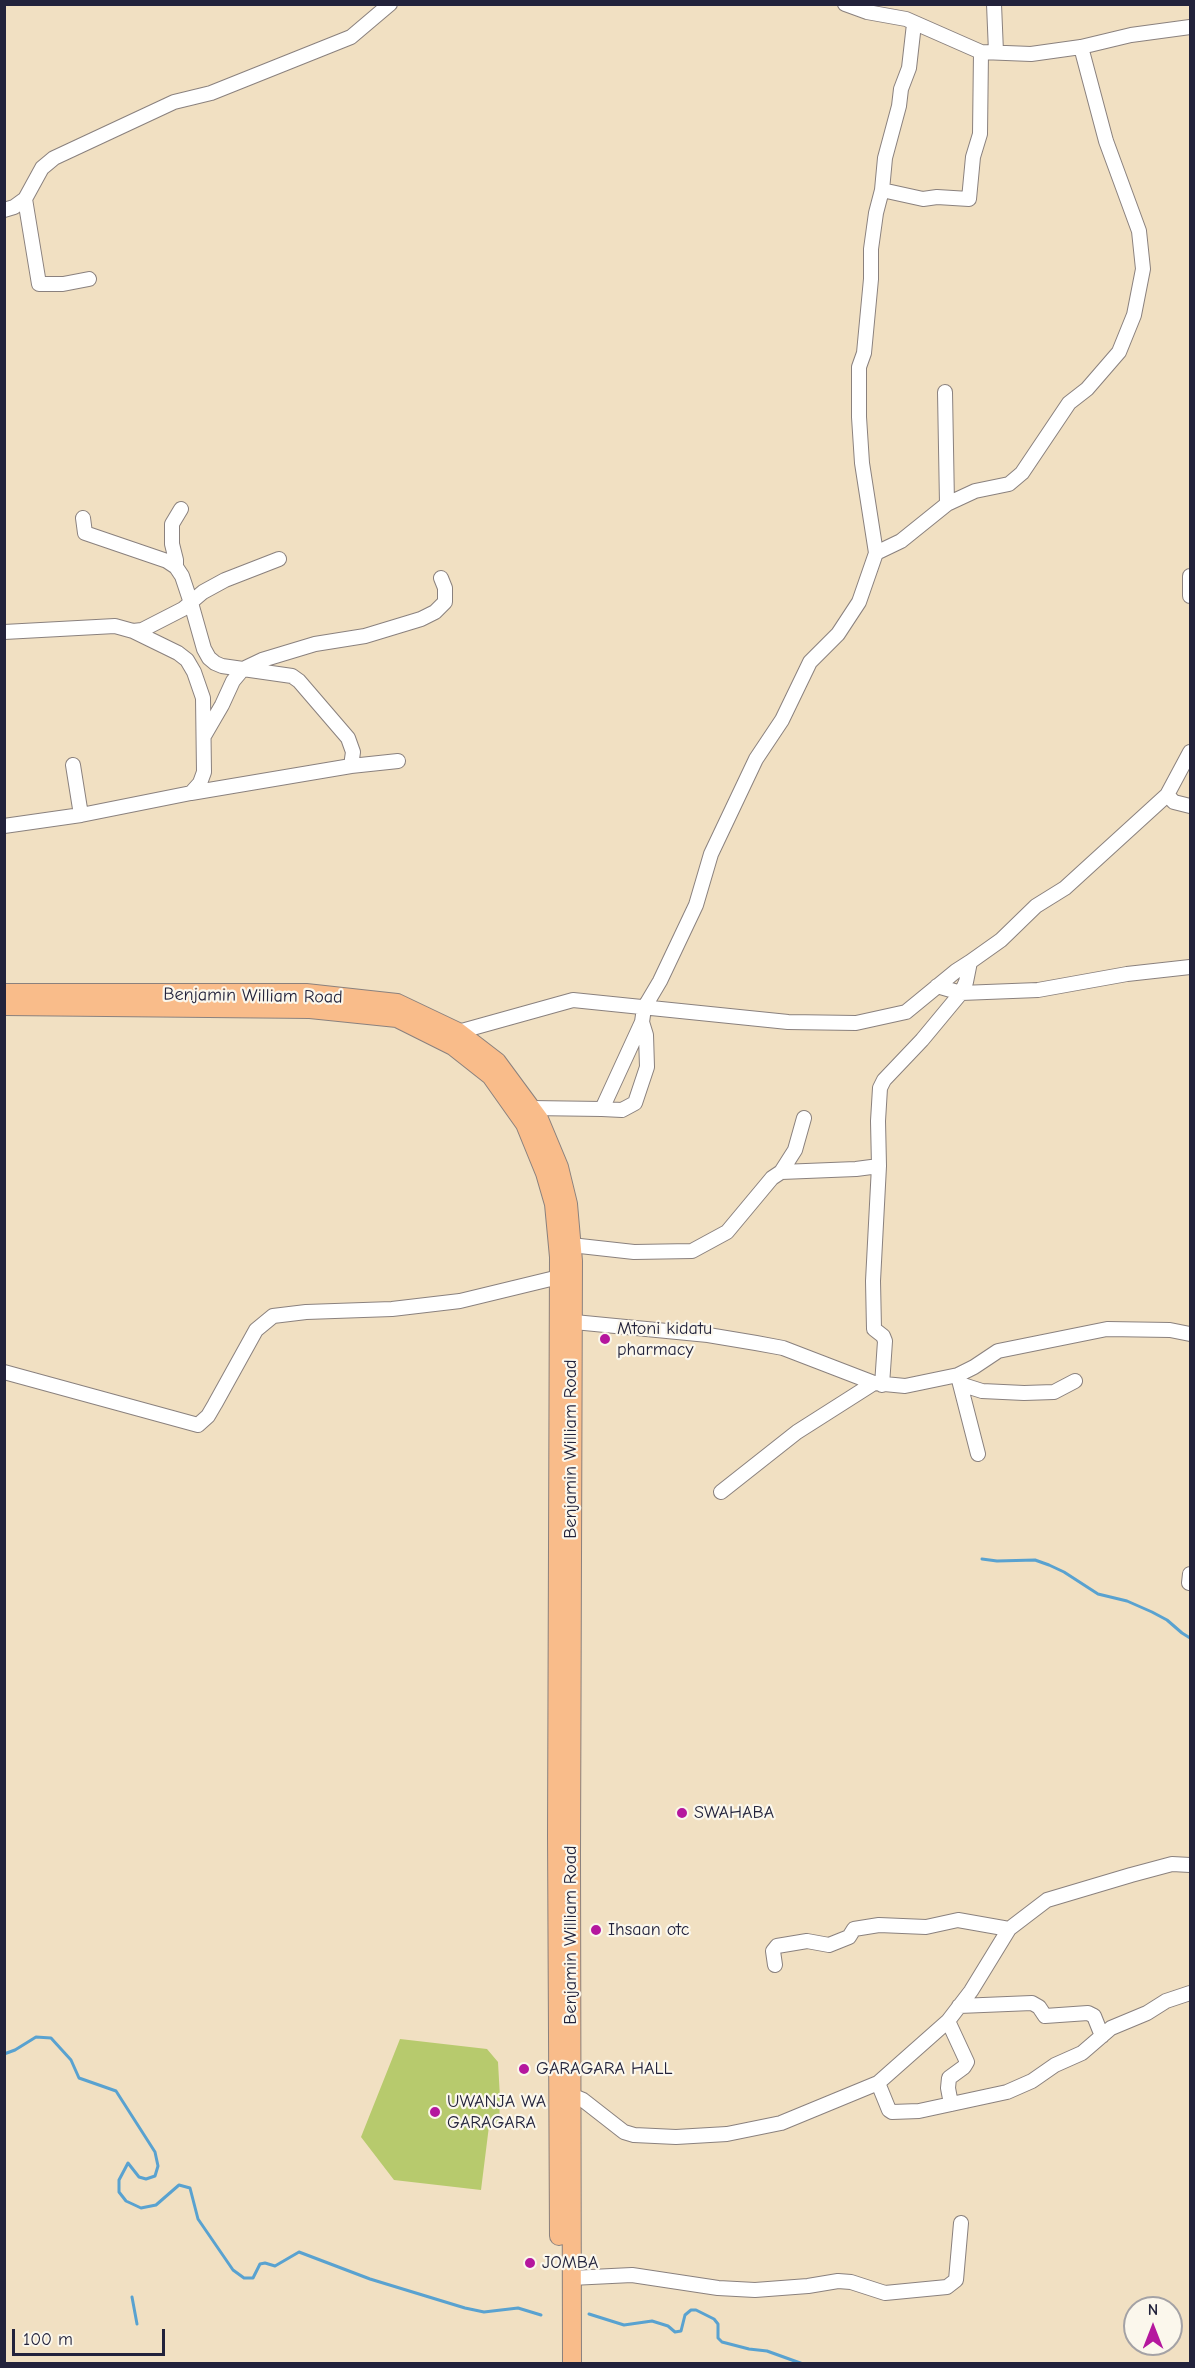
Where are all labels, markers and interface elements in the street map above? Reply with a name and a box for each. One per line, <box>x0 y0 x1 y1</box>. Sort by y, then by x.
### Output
street label: Benjamin William Road <box>163 984 343 1008</box>
place label: Mtoni kidatu pharmacy <box>617 1318 712 1360</box>
marker: Mtoni kidatu pharmacy <box>598 1332 612 1346</box>
street label: Benjamin William Road <box>560 1359 582 1539</box>
place label: SWAHABA <box>694 1802 774 1824</box>
marker: SWAHABA <box>675 1806 689 1820</box>
street label: Benjamin William Road <box>560 1845 582 2025</box>
place label: Ihsaan otc <box>608 1919 689 1941</box>
marker: Ihsaan otc <box>589 1923 603 1937</box>
place label: GARAGARA HALL <box>536 2058 672 2080</box>
marker: GARAGARA HALL <box>517 2062 531 2076</box>
place label: UWANJA WA GARAGARA <box>447 2091 546 2134</box>
marker: UWANJA WA GARAGARA <box>428 2105 442 2119</box>
place label: JOMBA <box>542 2252 598 2274</box>
marker: JOMBA <box>523 2256 537 2270</box>
north arrow <box>1123 2296 1183 2356</box>
text: N <box>1148 2301 1158 2319</box>
scale bar <box>15 2317 168 2355</box>
text: 100 m <box>23 2329 73 2350</box>

